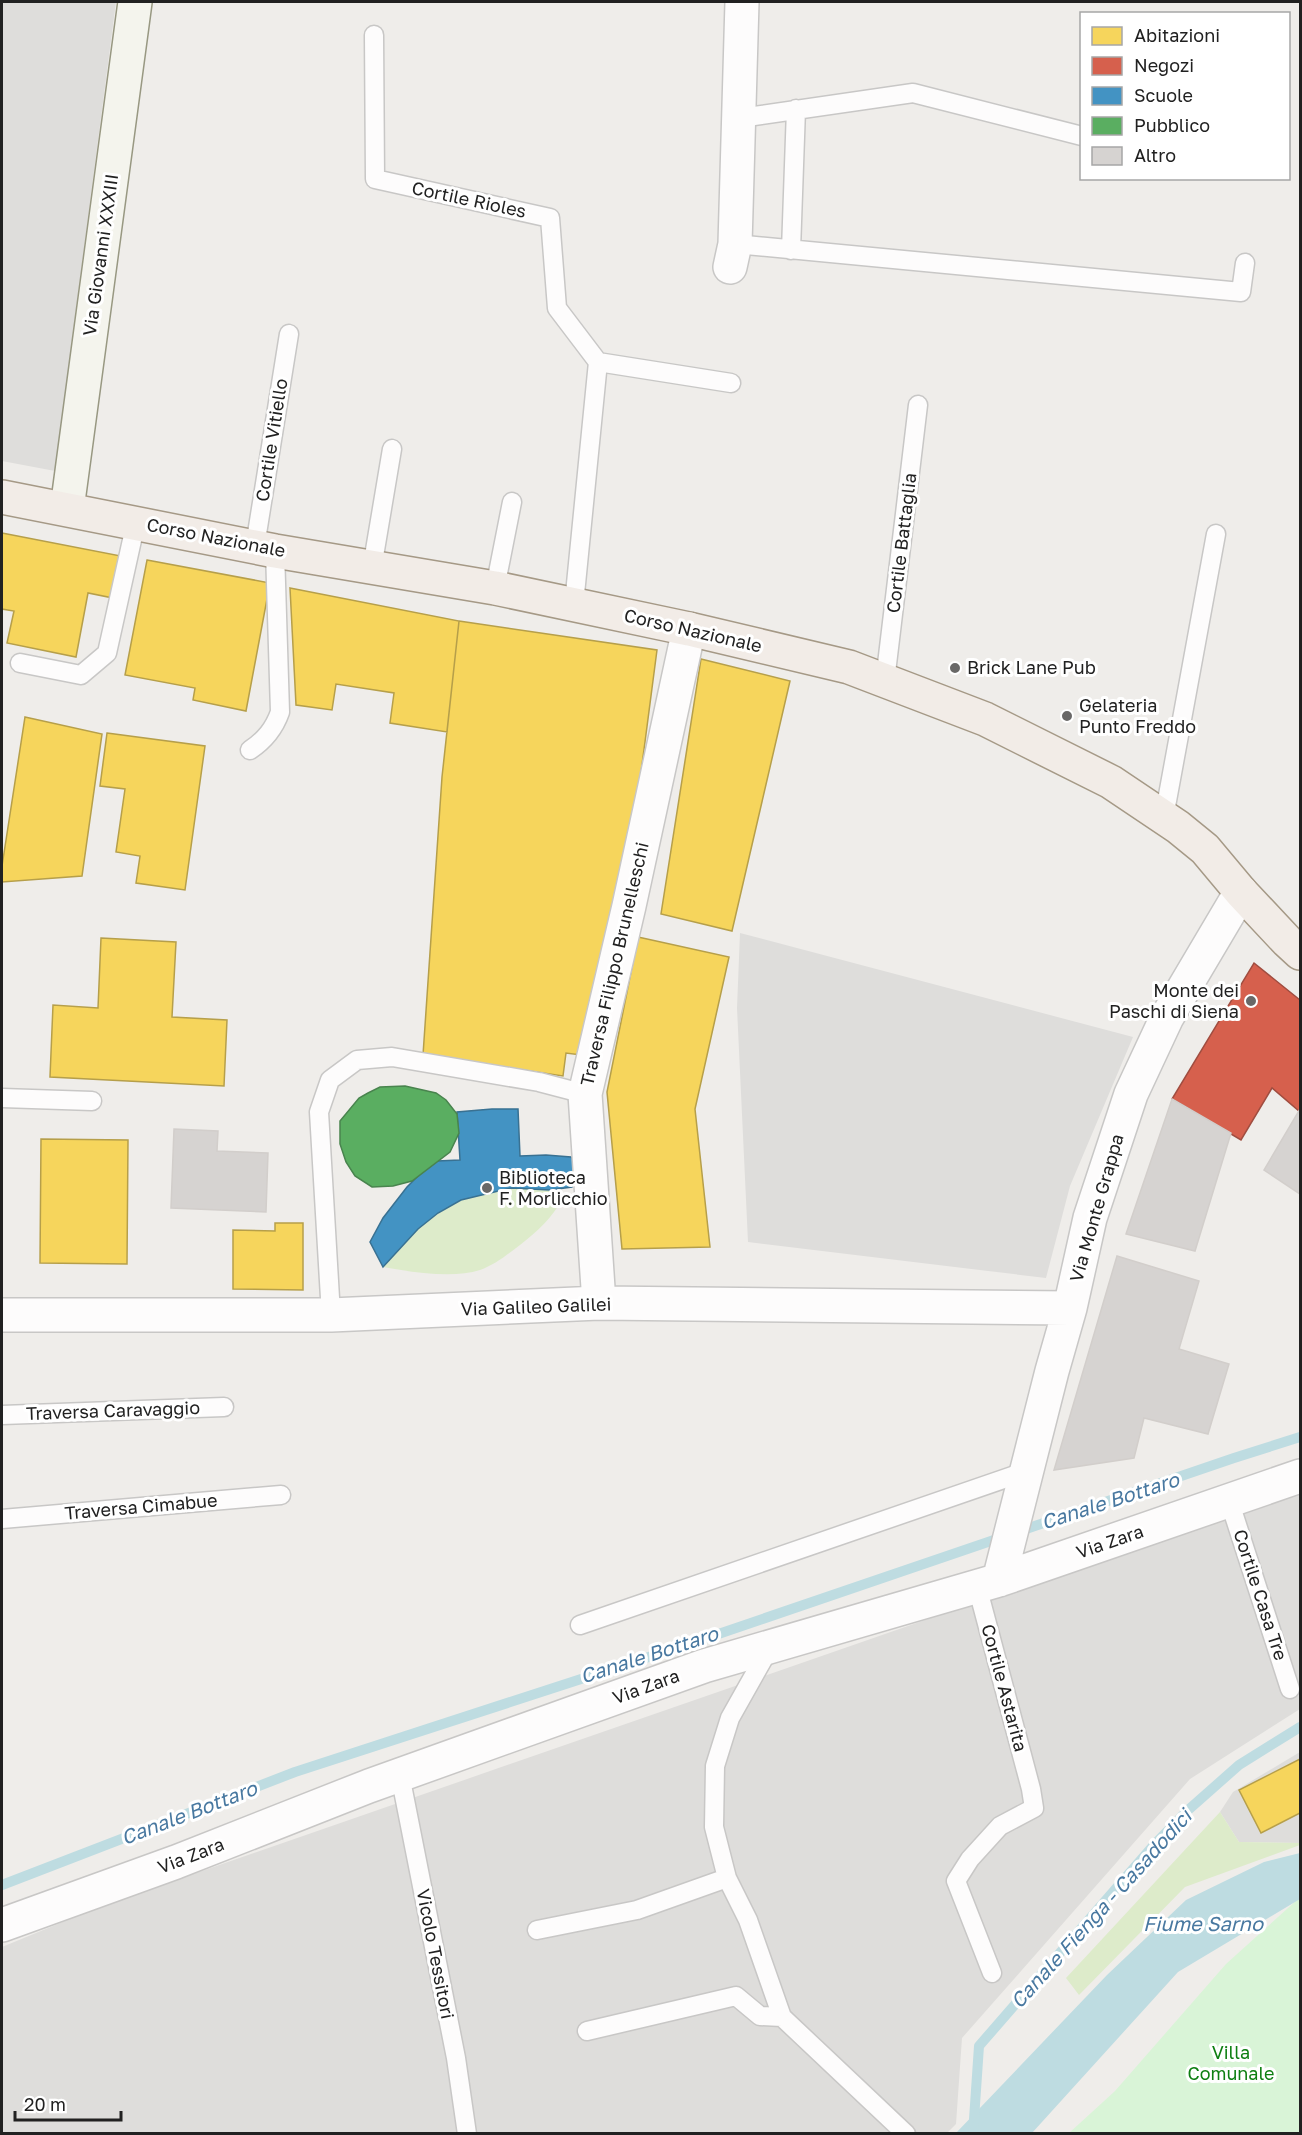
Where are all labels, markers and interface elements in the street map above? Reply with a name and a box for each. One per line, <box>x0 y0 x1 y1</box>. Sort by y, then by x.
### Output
legend <box>1080 12 1290 180</box>
text: Abitazioni <box>1134 24 1220 46</box>
text: Negozi <box>1134 54 1194 76</box>
text: Scuole <box>1134 84 1193 106</box>
text: Pubblico <box>1134 114 1210 136</box>
text: Altro <box>1134 144 1176 166</box>
street label: Via Giovanni XXXIII <box>78 172 122 337</box>
street label: Cortile Rioles <box>410 176 528 222</box>
street label: Cortile Vitiello <box>250 377 292 503</box>
street label: Cortile Battaglia <box>881 471 921 614</box>
street label: Corso Nazionale <box>145 513 287 561</box>
street label: Corso Nazionale <box>622 603 764 657</box>
place label: Brick Lane Pub <box>967 656 1096 678</box>
marker: Brick Lane Pub <box>948 661 962 675</box>
place label: Gelateria Punto Freddo <box>1079 694 1196 737</box>
marker: Gelateria Punto Freddo <box>1060 709 1074 723</box>
street label: Traversa Filippo Brunelleschi <box>575 840 653 1088</box>
place label: Monte dei Paschi di Siena <box>1109 979 1239 1022</box>
marker: Monte dei Paschi di Siena <box>1244 994 1258 1008</box>
street label: Via Monte Grappa <box>1064 1131 1128 1284</box>
place label: Biblioteca F. Morlicchio <box>499 1166 608 1209</box>
marker: Biblioteca F. Morlicchio <box>480 1181 494 1195</box>
street label: Via Galileo Galilei <box>460 1292 612 1320</box>
street label: Traversa Caravaggio <box>26 1396 200 1424</box>
water label: Canale Bottaro <box>1038 1466 1183 1534</box>
street label: Traversa Cimabue <box>64 1488 218 1524</box>
street label: Via Zara <box>1073 1519 1146 1563</box>
street label: Cortile Casa Tre <box>1229 1526 1292 1663</box>
water label: Canale Bottaro <box>577 1620 722 1688</box>
street label: Cortile Astarita <box>977 1622 1033 1754</box>
street label: Via Zara <box>609 1664 682 1708</box>
water label: Canale Bottaro <box>117 1775 261 1849</box>
water label: Canale Fienga - Casadodici <box>1005 1802 1198 2013</box>
street label: Via Zara <box>154 1832 227 1878</box>
street label: Vicolo Tessitori <box>413 1887 459 2021</box>
water label: Fiume Sarno <box>1143 1911 1264 1935</box>
park label: Villa Comunale <box>1187 2041 1275 2084</box>
scale bar <box>15 2084 122 2122</box>
text: 20 m <box>24 2093 66 2115</box>

